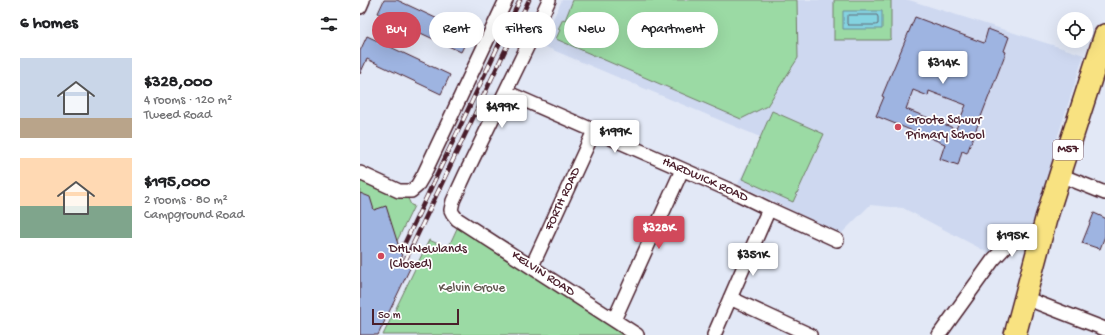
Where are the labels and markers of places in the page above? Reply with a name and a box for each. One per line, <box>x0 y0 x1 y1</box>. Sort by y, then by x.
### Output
pin: $314K <box>915 51 971 85</box>
pin: $499K <box>474 95 530 129</box>
place label: Groote Schuur Primary School <box>905 113 985 143</box>
pin: $199K <box>587 120 643 154</box>
marker: Groote Schuur Primary School <box>893 122 903 132</box>
pin: $328K <box>631 216 687 250</box>
pin: $195K <box>984 224 1040 258</box>
place label: DHL Newlands (Closed) <box>388 242 468 272</box>
pin: $351K <box>725 243 781 277</box>
marker: DHL Newlands (Closed) <box>376 251 386 261</box>

